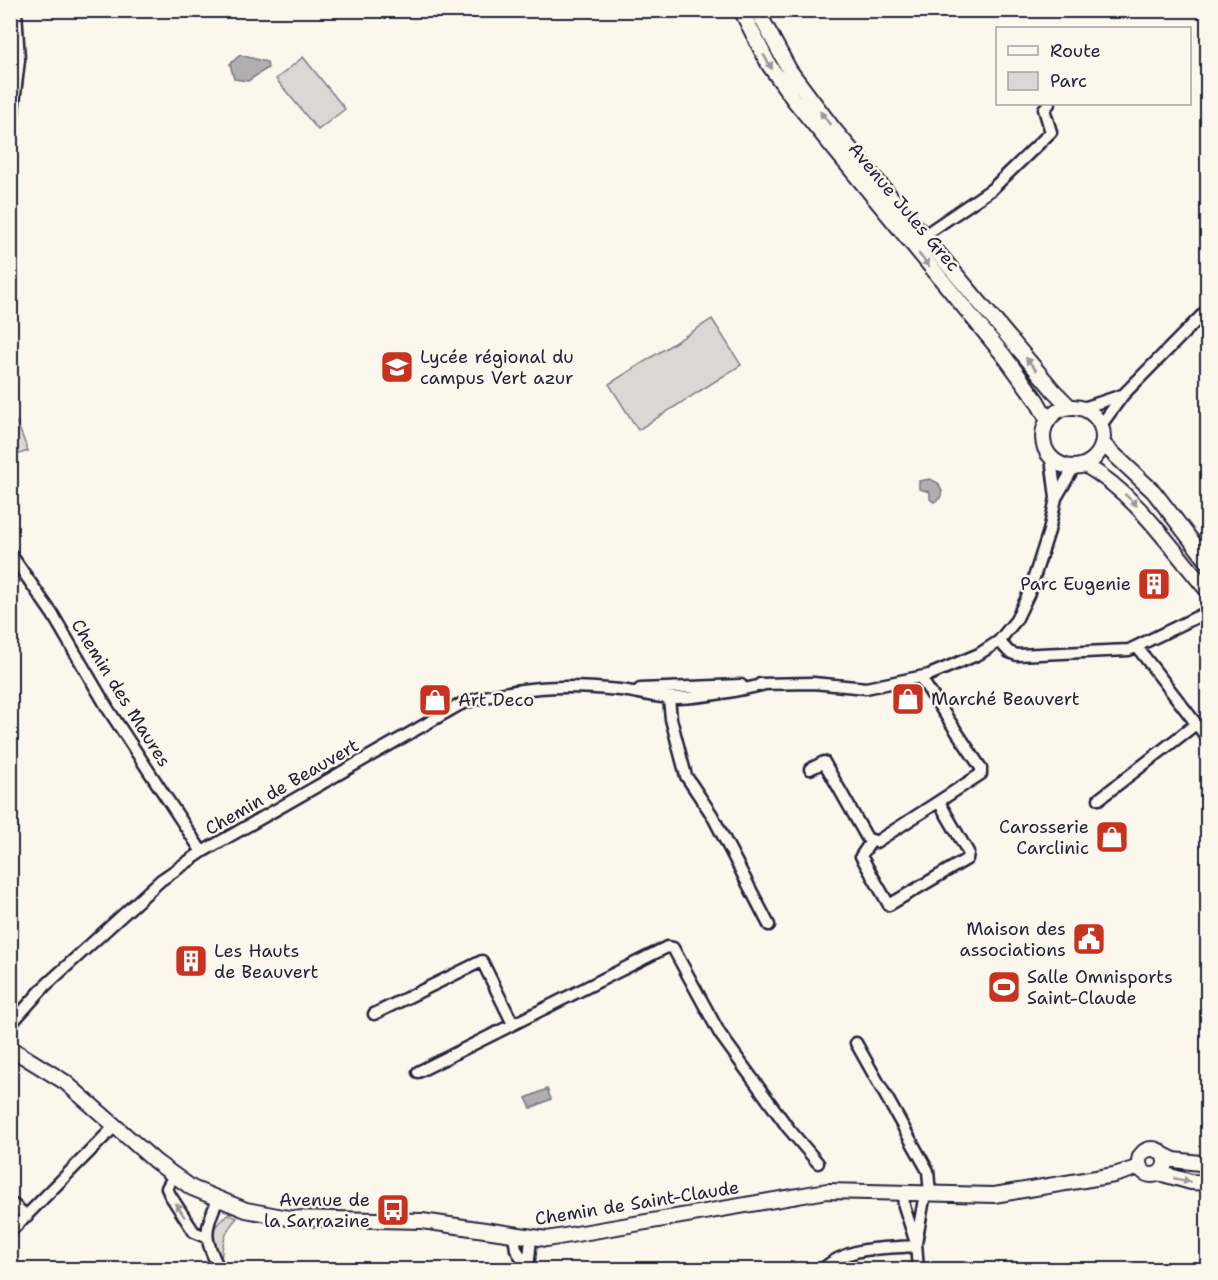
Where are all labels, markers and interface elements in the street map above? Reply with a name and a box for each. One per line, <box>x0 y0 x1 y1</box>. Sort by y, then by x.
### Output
legend <box>996 27 1191 105</box>
text: Route <box>1050 39 1101 63</box>
one-way arrow <box>763 54 774 70</box>
text: Parc <box>1050 69 1087 93</box>
one-way arrow <box>819 110 831 126</box>
street label: Avenue Jules Grec <box>843 138 965 276</box>
one-way arrow <box>917 252 930 267</box>
place label: Lycée régional du campus Vert azur <box>420 345 574 390</box>
school or university icon: Lycée régional du campus Vert azur <box>379 349 415 385</box>
one-way arrow <box>1026 356 1038 371</box>
one-way arrow <box>1124 493 1139 507</box>
building icon: Parc Eugenie <box>1136 566 1172 602</box>
place label: Parc Eugenie <box>1020 572 1131 596</box>
street label: Chemin des Maures <box>66 614 176 772</box>
shop icon: Marché Beauvert <box>890 681 926 717</box>
shop icon: Art Deco <box>417 682 453 718</box>
place label: Marché Beauvert <box>931 687 1080 711</box>
place label: Art Deco <box>458 688 534 712</box>
street label: Chemin de Beauvert <box>201 733 363 841</box>
place label: Carosserie Carclinic <box>999 815 1089 860</box>
shop icon: Carosserie Carclinic <box>1094 819 1130 855</box>
place label: Maison des associations <box>959 917 1066 962</box>
public building icon: Maison des associations <box>1071 921 1107 957</box>
place label: Les Hauts de Beauvert <box>214 939 319 984</box>
building icon: Les Hauts de Beauvert <box>173 943 209 979</box>
place label: Salle Omnisports Saint-Claude <box>1027 965 1173 1010</box>
sports icon: Salle Omnisports Saint-Claude <box>986 969 1022 1005</box>
street label: Chemin de Saint-Claude <box>533 1175 741 1231</box>
one-way arrow <box>1173 1176 1191 1186</box>
place label: Avenue de la Sarrazine <box>264 1188 370 1233</box>
bus stop icon: Avenue de la Sarrazine <box>375 1192 411 1228</box>
one-way arrow <box>174 1202 185 1218</box>

